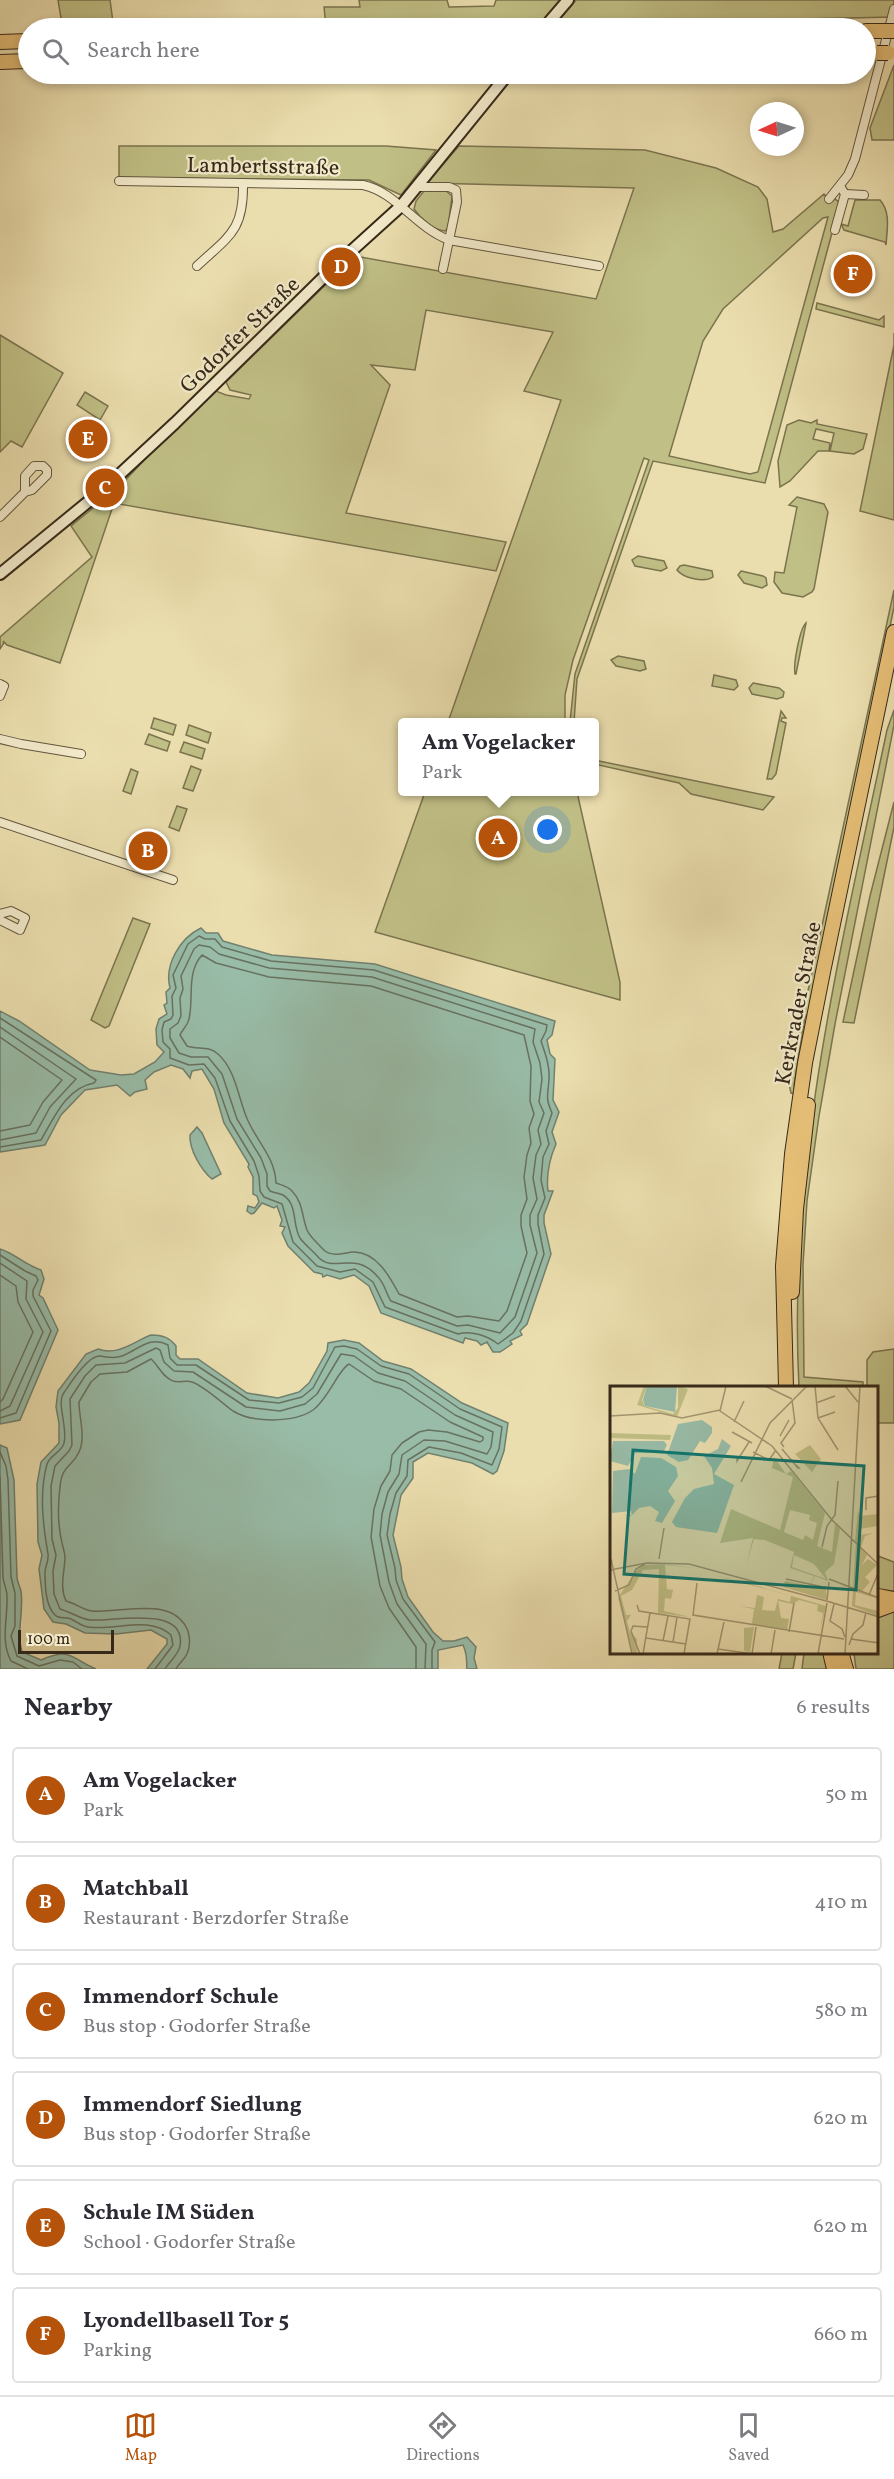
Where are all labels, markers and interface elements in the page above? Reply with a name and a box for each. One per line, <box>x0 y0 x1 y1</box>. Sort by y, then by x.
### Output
search box <box>18 18 876 84</box>
icon: search <box>39 35 72 68</box>
text: Search here <box>87 36 200 67</box>
north arrow <box>750 102 804 156</box>
street label: Lambertsstraße <box>186 151 339 184</box>
pin: D <box>322 244 360 290</box>
pin: F <box>834 252 872 296</box>
street label: Godorfer Straße <box>174 270 308 401</box>
pin: E <box>68 416 107 462</box>
pin: C <box>86 466 124 510</box>
popup <box>398 718 599 796</box>
text: Am Vogelacker <box>422 728 575 759</box>
text: Park <box>422 759 463 787</box>
your location <box>533 815 562 844</box>
pin: A <box>478 816 518 860</box>
pin: B <box>128 828 168 874</box>
street label: Kerkrader Straße <box>768 919 831 1088</box>
inset map <box>610 1386 879 1654</box>
scale bar <box>18 1627 114 1654</box>
text: 100 m <box>27 1629 70 1651</box>
text: Nearby <box>24 1690 113 1726</box>
text: 6 results <box>797 1694 870 1722</box>
text: Am Vogelacker <box>83 1766 237 1797</box>
text: A <box>38 1781 53 1809</box>
text: 50 m <box>825 1781 868 1809</box>
text: Park <box>83 1797 124 1825</box>
text: Matchball <box>83 1874 189 1905</box>
text: B <box>39 1889 52 1917</box>
text: 410 m <box>815 1889 868 1917</box>
text: Restaurant · Berzdorfer Straße <box>83 1905 349 1933</box>
text: Immendorf Schule <box>83 1982 279 2013</box>
text: C <box>39 1997 52 2025</box>
text: 580 m <box>815 1997 868 2025</box>
text: Bus stop · Godorfer Straße <box>83 2013 311 2041</box>
text: Immendorf Siedlung <box>83 2090 302 2121</box>
text: D <box>38 2105 53 2133</box>
text: 620 m <box>814 2105 868 2133</box>
text: Bus stop · Godorfer Straße <box>83 2121 311 2149</box>
text: Schule IM Süden <box>83 2198 255 2229</box>
text: E <box>39 2213 52 2241</box>
text: 620 m <box>814 2213 868 2241</box>
text: School · Godorfer Straße <box>83 2229 295 2257</box>
text: Lyondellbasell Tor 5 <box>83 2306 289 2337</box>
text: F <box>40 2321 51 2349</box>
text: 660 m <box>814 2321 868 2349</box>
text: Parking <box>83 2337 152 2365</box>
tab: Map <box>124 2409 157 2467</box>
tab: Directions <box>406 2409 480 2467</box>
tab: Saved <box>728 2409 770 2467</box>

